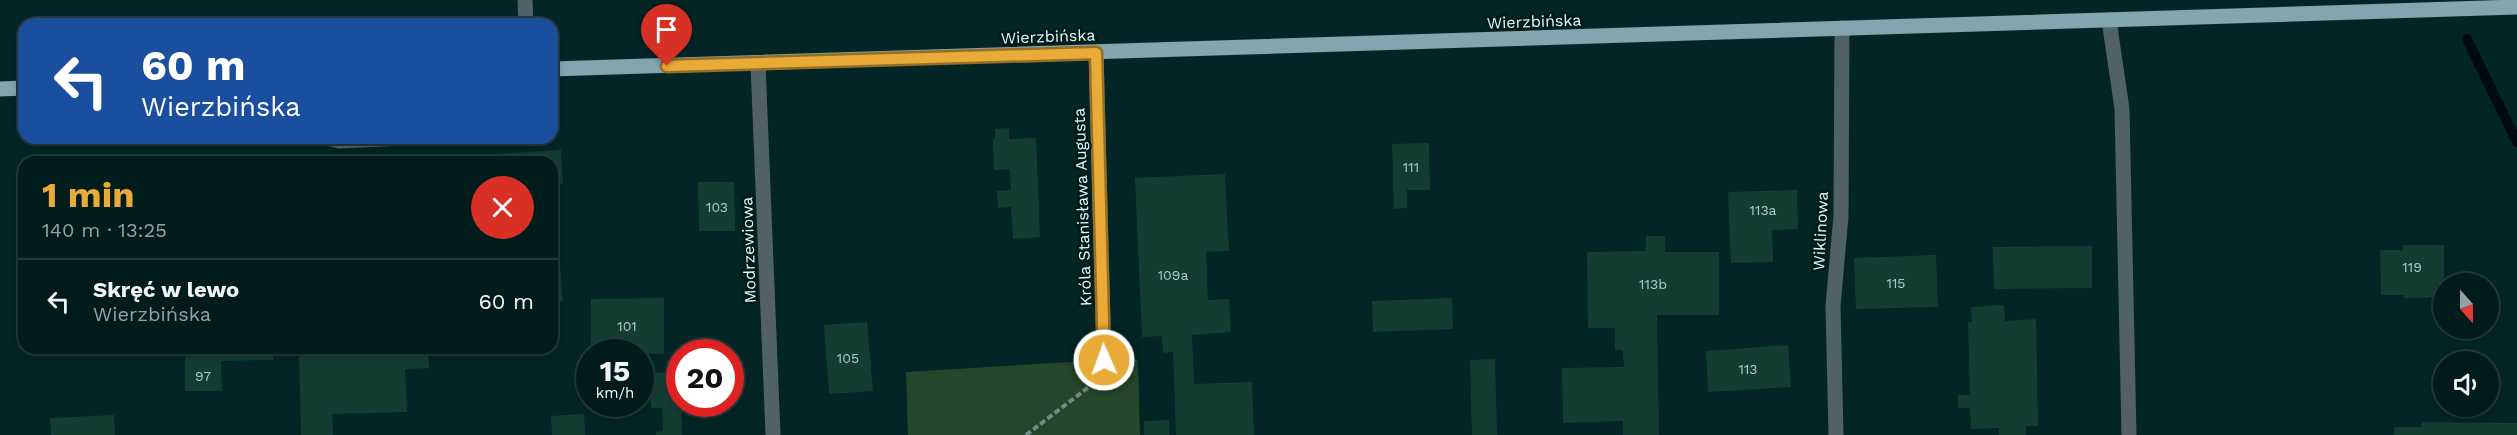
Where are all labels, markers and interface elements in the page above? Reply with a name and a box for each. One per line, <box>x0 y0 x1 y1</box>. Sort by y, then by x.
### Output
pin <box>641 4 692 66</box>
street label: Wierzbińska <box>1486 10 1582 33</box>
icon: arrive <box>650 13 683 46</box>
street label: Wierzbińska <box>1000 25 1096 48</box>
text: 60 m <box>141 41 245 90</box>
icon: left <box>42 42 120 120</box>
text: Wierzbińska <box>141 91 301 123</box>
street label: Króla Stanisława Augusta <box>1070 108 1095 306</box>
house number: 111 <box>1403 159 1419 175</box>
text: 1 min <box>42 174 134 216</box>
button: close <box>471 176 534 239</box>
street label: Wiklinowa <box>1809 191 1832 271</box>
street label: Modrzewiowa <box>737 196 760 303</box>
house number: 103 <box>706 199 728 215</box>
house number: 113a <box>1749 202 1777 218</box>
text: 140 m · 13:25 <box>42 218 167 242</box>
house number: 119 <box>2402 259 2422 275</box>
house number: 109a <box>1158 267 1188 283</box>
north arrow <box>2433 273 2499 339</box>
map controls <box>2433 273 2499 417</box>
house number: 115 <box>1886 275 1906 291</box>
house number: 113b <box>1639 276 1667 292</box>
text: Skręć w lewo <box>93 277 239 302</box>
icon: left <box>42 285 75 318</box>
text: 60 m <box>478 289 534 314</box>
text: Wierzbińska <box>93 302 211 326</box>
house number: 101 <box>617 318 637 334</box>
position arrow <box>1072 328 1136 392</box>
speed limit sign: 20 <box>666 339 744 417</box>
house number: 105 <box>837 350 859 366</box>
button: sound <box>2433 351 2499 417</box>
text: 15 <box>600 353 630 388</box>
house number: 113 <box>1738 361 1758 377</box>
house number: 97 <box>195 368 211 384</box>
text: km/h <box>596 384 634 402</box>

